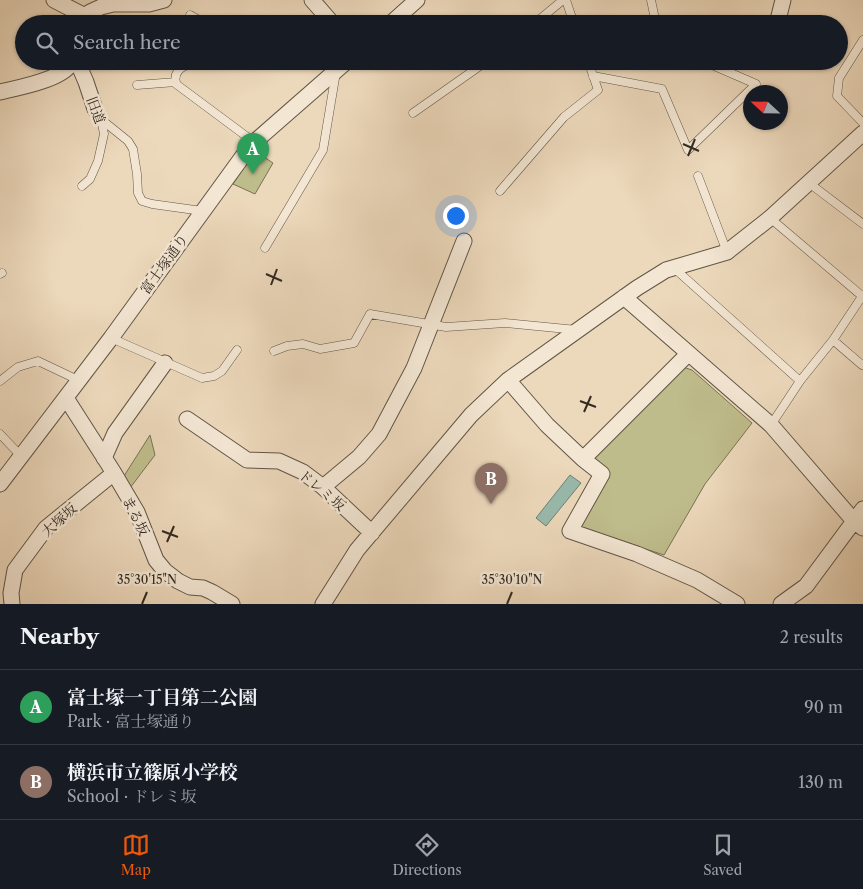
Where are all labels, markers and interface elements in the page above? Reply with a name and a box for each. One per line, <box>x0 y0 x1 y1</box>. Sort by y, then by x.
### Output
search box <box>15 15 848 70</box>
icon: search <box>33 29 61 57</box>
text: Search here <box>73 31 181 54</box>
north arrow <box>743 85 788 130</box>
street label: 旧道 <box>83 94 109 126</box>
pin: A <box>237 133 269 174</box>
your location <box>443 203 469 229</box>
street label: 富士塚通り <box>136 230 192 298</box>
pin: B <box>475 463 507 504</box>
street label: ドレミ坂 <box>295 465 349 515</box>
street label: まる坂 <box>119 493 153 539</box>
street label: 大塚坂 <box>37 499 81 541</box>
text: 35°30'15"N <box>117 572 177 587</box>
text: 35°30'10"N <box>482 572 543 587</box>
text: Nearby <box>20 624 99 649</box>
text: 2 results <box>780 627 843 647</box>
text: 富士塚一丁目第二公園 <box>67 686 257 709</box>
text: A <box>30 697 42 717</box>
text: 90 m <box>804 697 843 717</box>
text: Park · 富士塚通り <box>67 711 194 731</box>
text: 横浜市立篠原小学校 <box>67 761 238 784</box>
text: B <box>30 772 42 792</box>
text: 130 m <box>798 772 843 792</box>
text: School · ドレミ坂 <box>67 786 196 806</box>
tab: Map <box>121 831 151 879</box>
tab: Directions <box>392 831 462 879</box>
tab: Saved <box>703 831 742 879</box>

